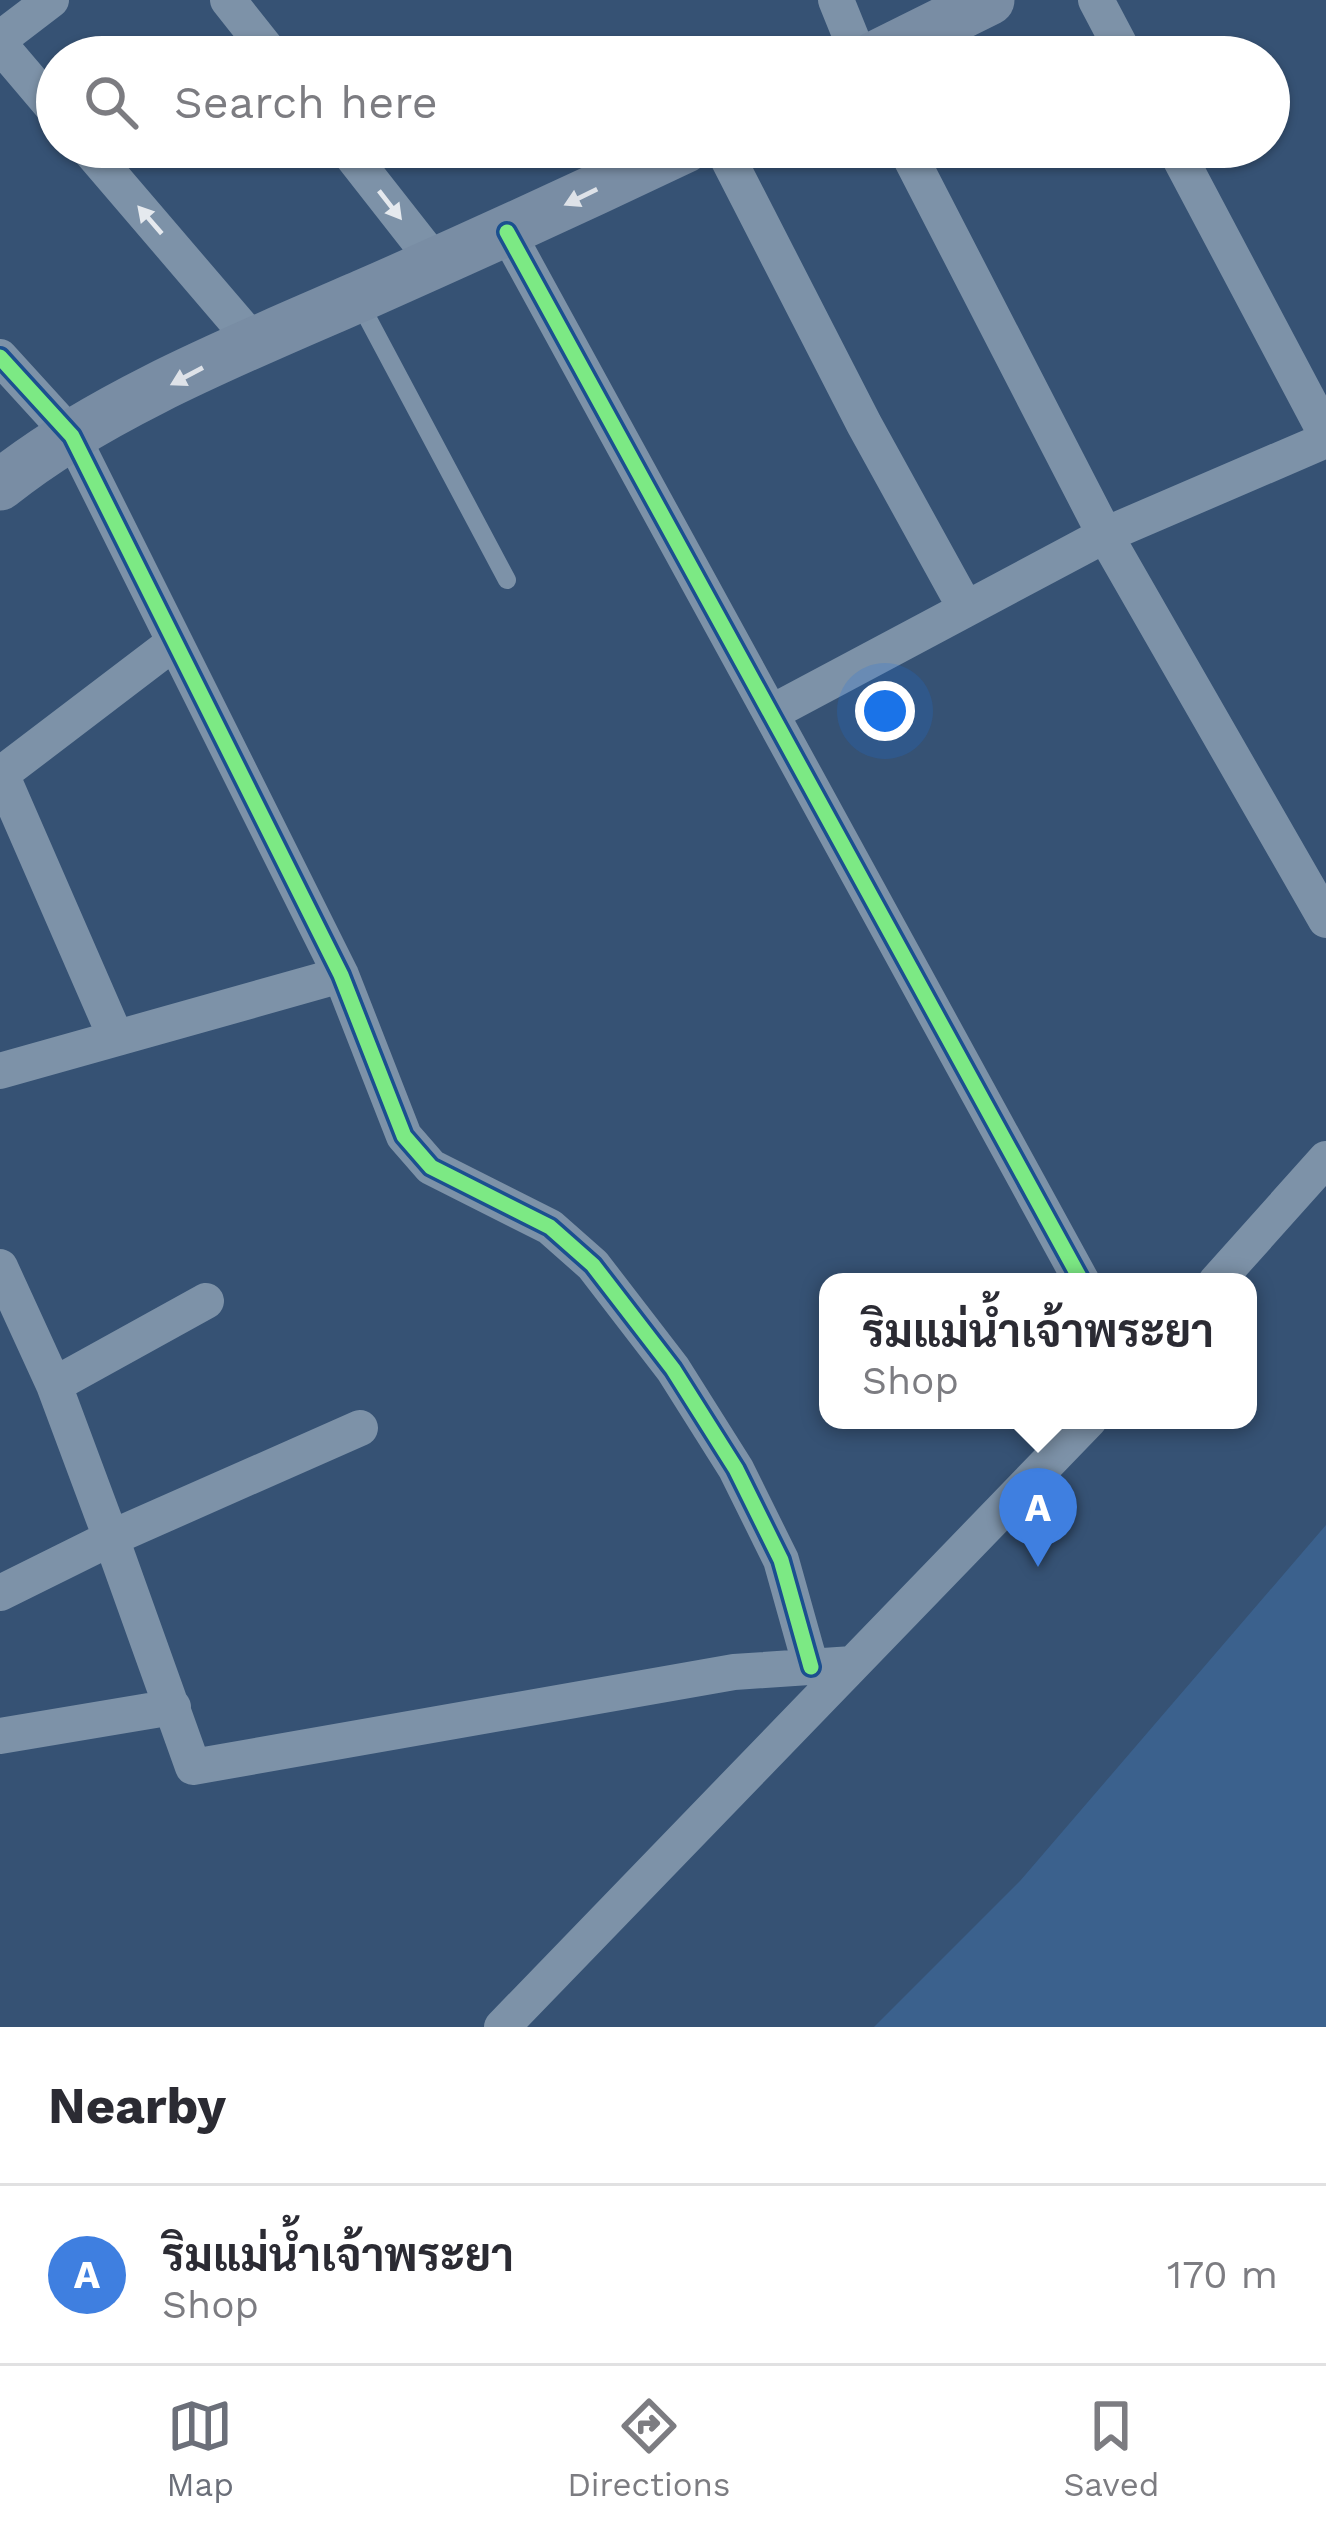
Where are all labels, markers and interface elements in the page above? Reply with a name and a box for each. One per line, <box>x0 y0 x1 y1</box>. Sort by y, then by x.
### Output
search box <box>36 36 1290 168</box>
icon: search <box>78 69 144 135</box>
text: Search here <box>174 76 438 129</box>
one-way arrow <box>563 187 598 207</box>
one-way arrow <box>377 189 402 220</box>
one-way arrow <box>137 205 163 235</box>
one-way arrow <box>170 365 205 386</box>
your location <box>855 681 915 741</box>
popup <box>819 1273 1257 1429</box>
text: ริมแม่น้ำเจ้าพระยา <box>862 1305 1214 1358</box>
text: Shop <box>862 1358 959 1403</box>
pin: A <box>999 1468 1077 1567</box>
text: Nearby <box>48 2076 226 2135</box>
text: ริมแม่น้ำเจ้าพระยา <box>162 2229 514 2282</box>
text: A <box>74 2252 100 2297</box>
text: 170 m <box>1167 2252 1278 2297</box>
text: Shop <box>162 2282 259 2327</box>
tab: Map <box>167 2393 234 2504</box>
tab: Directions <box>567 2393 730 2504</box>
tab: Saved <box>1064 2393 1159 2504</box>

